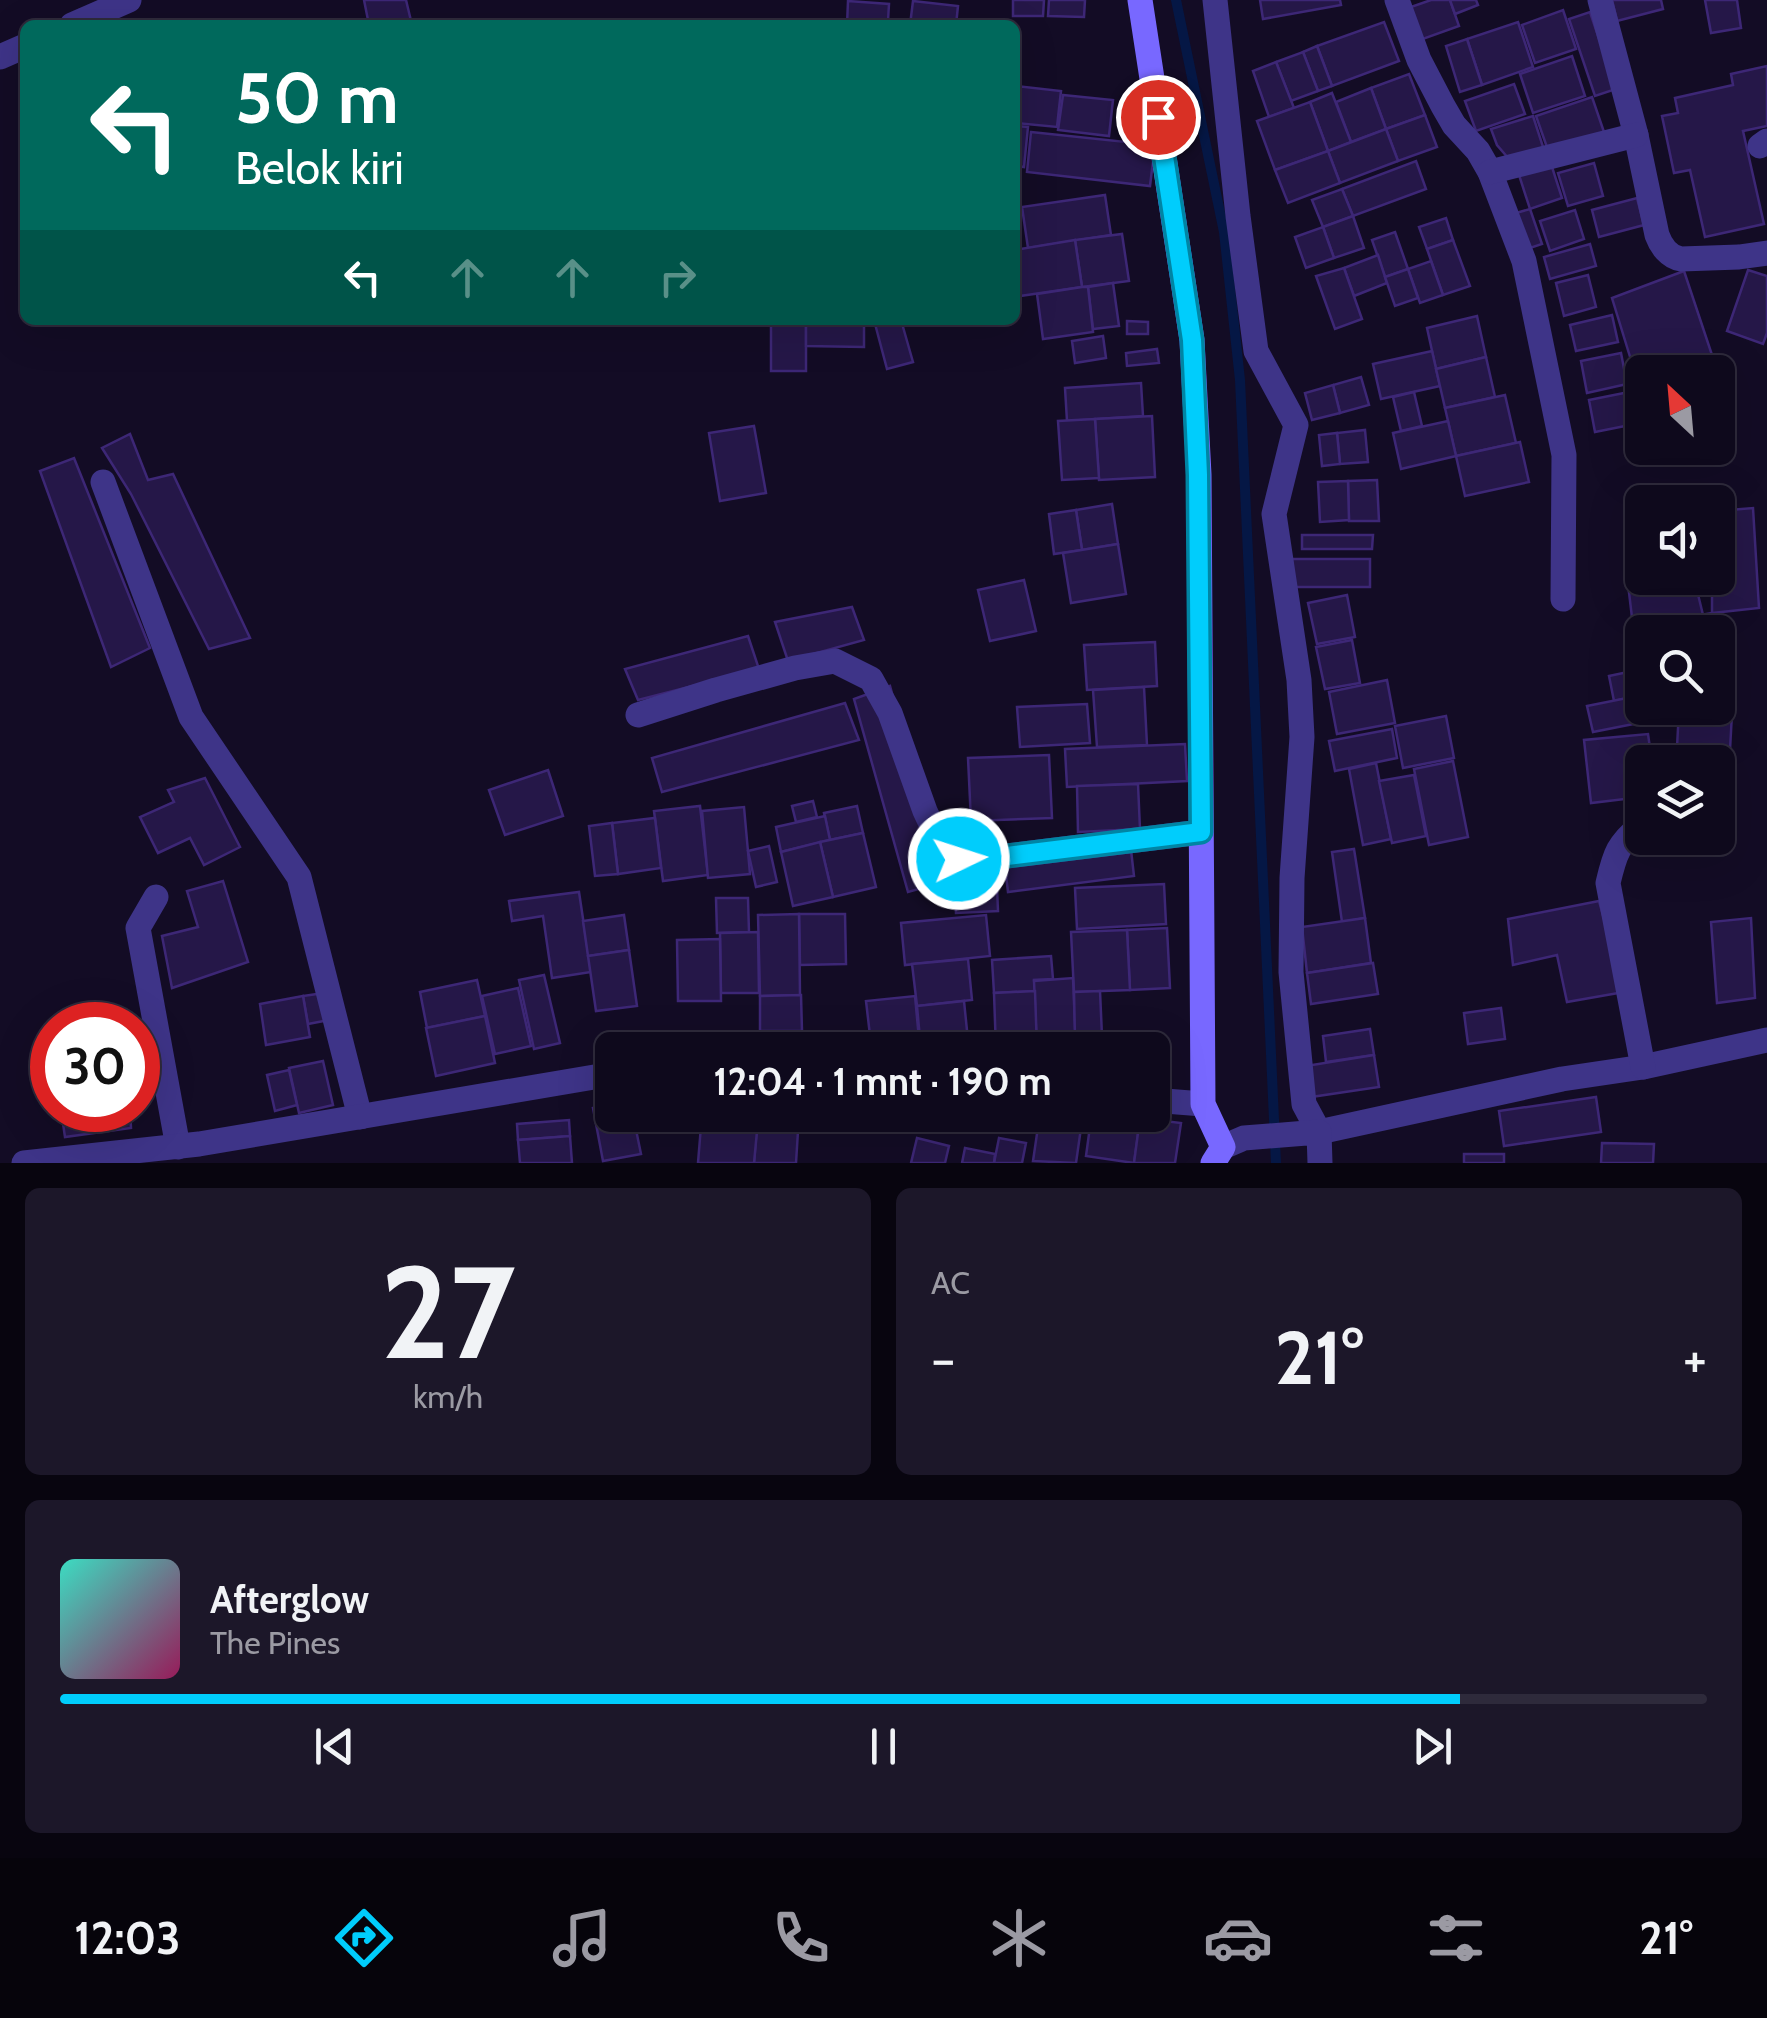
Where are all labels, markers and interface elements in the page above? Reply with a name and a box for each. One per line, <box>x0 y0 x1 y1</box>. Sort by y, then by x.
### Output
text: 50 m <box>235 55 399 141</box>
icon: left <box>70 60 200 190</box>
pin <box>1116 75 1201 160</box>
icon: arrive <box>1131 90 1186 145</box>
text: Belok kiri <box>235 141 404 195</box>
icon: left <box>335 250 390 305</box>
icon: ahead <box>440 250 495 305</box>
icon: ahead <box>545 250 600 305</box>
icon: right <box>650 250 705 305</box>
north arrow <box>1625 355 1735 465</box>
map controls <box>1625 355 1735 855</box>
button: sound <box>1625 485 1735 595</box>
button: search <box>1625 615 1735 725</box>
button: layers <box>1625 745 1735 855</box>
position arrow <box>907 807 1011 911</box>
speed limit sign: 30 <box>30 1002 160 1132</box>
text: 12:04 · 1 mnt · 190 m <box>713 1058 1052 1105</box>
text: 27 <box>380 1233 516 1391</box>
text: AC <box>931 1263 970 1302</box>
text: 21° <box>1274 1312 1364 1403</box>
text: − <box>931 1325 955 1392</box>
text: + <box>1683 1325 1707 1392</box>
text: km/h <box>413 1377 483 1416</box>
text: Afterglow <box>210 1576 369 1623</box>
text: The Pines <box>210 1623 340 1662</box>
icon: previous <box>307 1719 362 1774</box>
icon: pause <box>856 1719 911 1774</box>
icon: next <box>1405 1719 1460 1774</box>
icon: directions <box>329 1903 399 1973</box>
icon: music <box>547 1903 617 1973</box>
icon: phone <box>766 1903 836 1973</box>
icon: climate <box>984 1903 1054 1973</box>
icon: car <box>1203 1903 1273 1973</box>
icon: filters <box>1421 1903 1491 1973</box>
text: 12:03 <box>74 1911 181 1965</box>
text: 21° <box>1639 1911 1693 1965</box>

